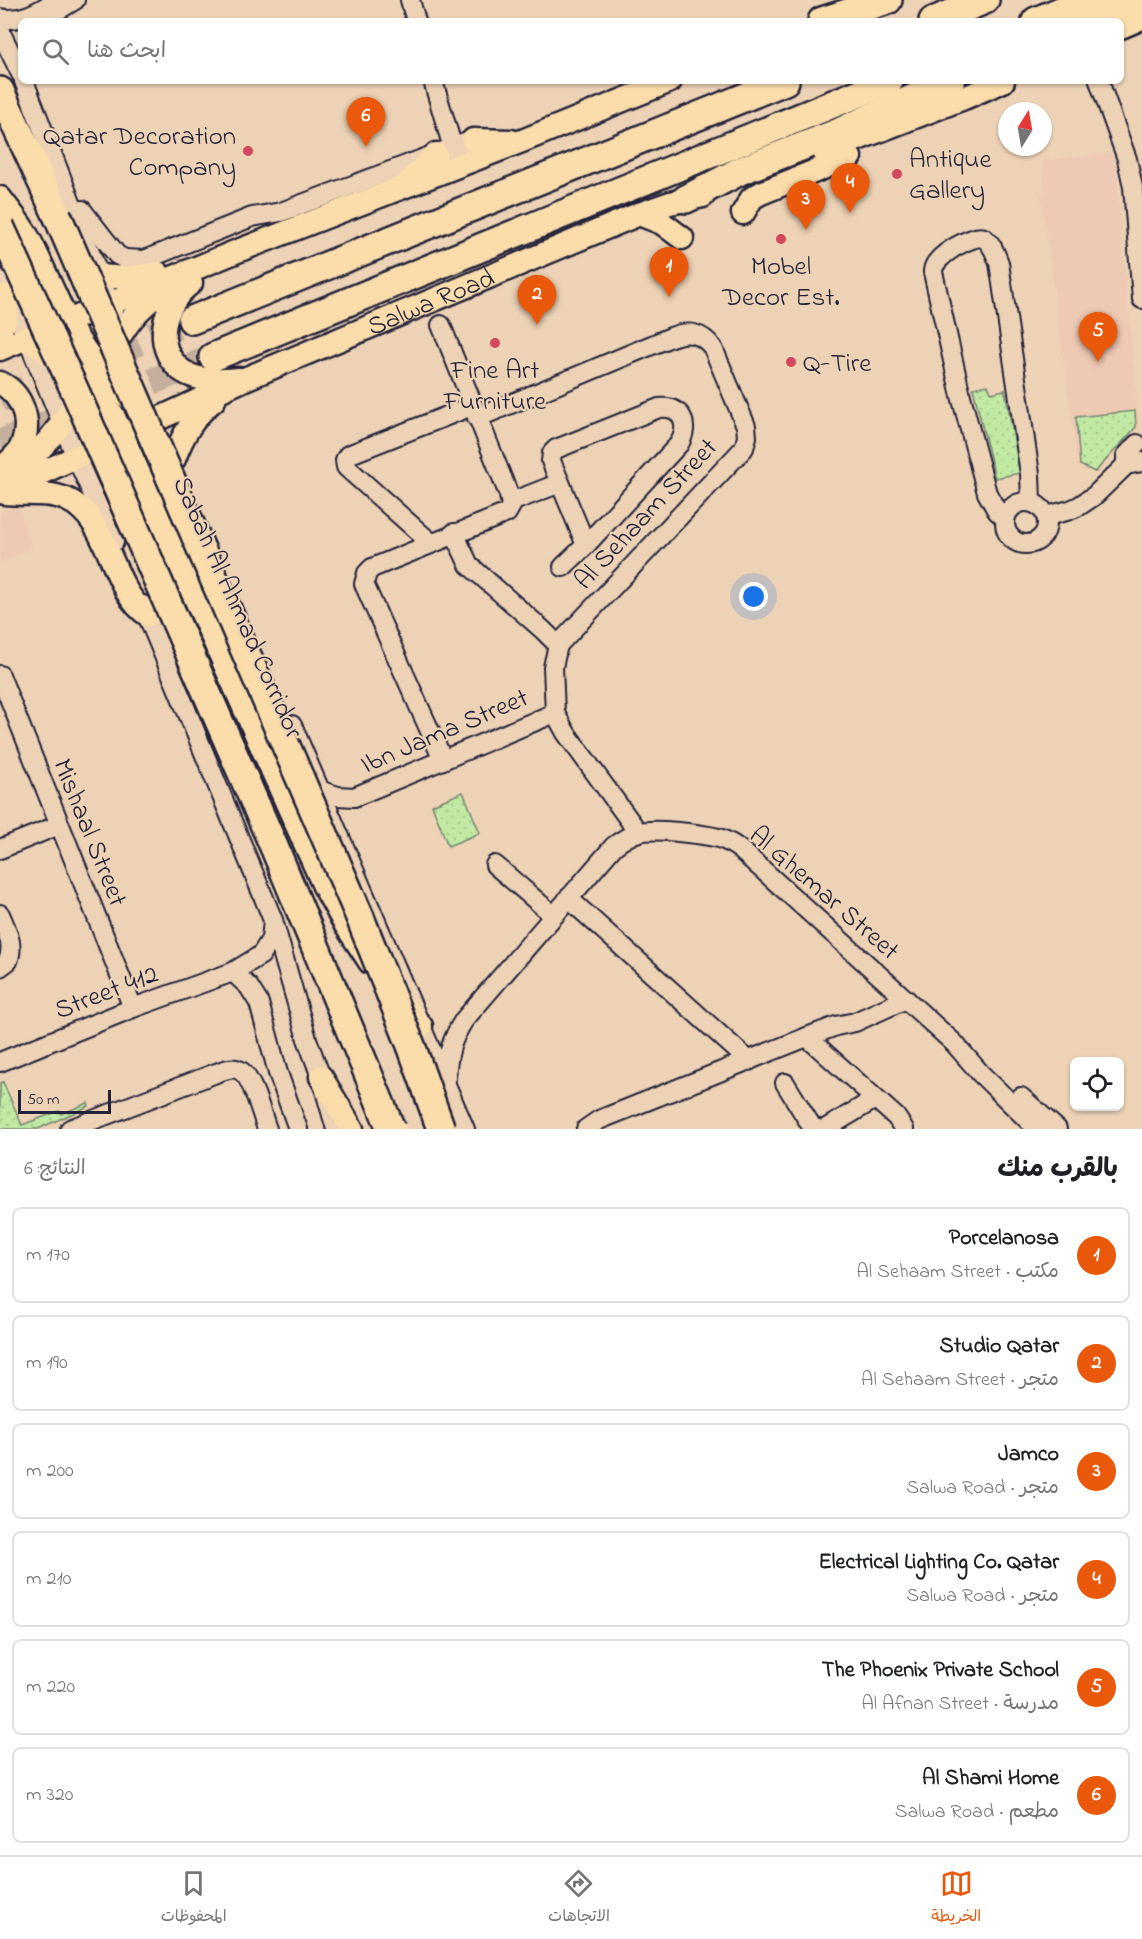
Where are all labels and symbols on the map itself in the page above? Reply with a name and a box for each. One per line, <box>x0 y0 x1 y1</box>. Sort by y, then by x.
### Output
pin: 6 <box>346 98 386 147</box>
north arrow <box>998 102 1052 156</box>
place label: Qatar Decoration Company <box>43 118 236 188</box>
place label: Antique Gallery <box>909 141 992 211</box>
marker: Qatar Decoration Company <box>241 144 255 158</box>
pin: 4 <box>830 164 870 213</box>
marker: Antique Gallery <box>890 167 904 181</box>
pin: 3 <box>786 180 826 230</box>
marker: Mobel Decor Est. <box>774 232 788 246</box>
pin: 1 <box>650 248 688 297</box>
place label: Mobel Decor Est. <box>721 248 840 318</box>
street label: Salwa Road <box>362 260 501 347</box>
pin: 2 <box>518 276 556 325</box>
pin: 5 <box>1078 312 1118 362</box>
marker: Fine Art Furniture <box>488 336 502 350</box>
place label: Q-Tire <box>803 345 872 384</box>
place label: Fine Art Furniture <box>443 352 547 422</box>
marker: Q-Tire <box>784 355 798 369</box>
street label: Al Sehaam Street <box>566 430 728 599</box>
street label: Sabah Al Ahmad Corridor <box>161 471 312 746</box>
your location <box>739 582 768 611</box>
street label: Ibn Jama Street <box>355 679 535 785</box>
street label: Mishaal Street <box>41 753 136 913</box>
street label: Al Ghemar Street <box>739 817 907 970</box>
street label: Street 412 <box>50 956 164 1031</box>
scale bar <box>18 1087 111 1114</box>

